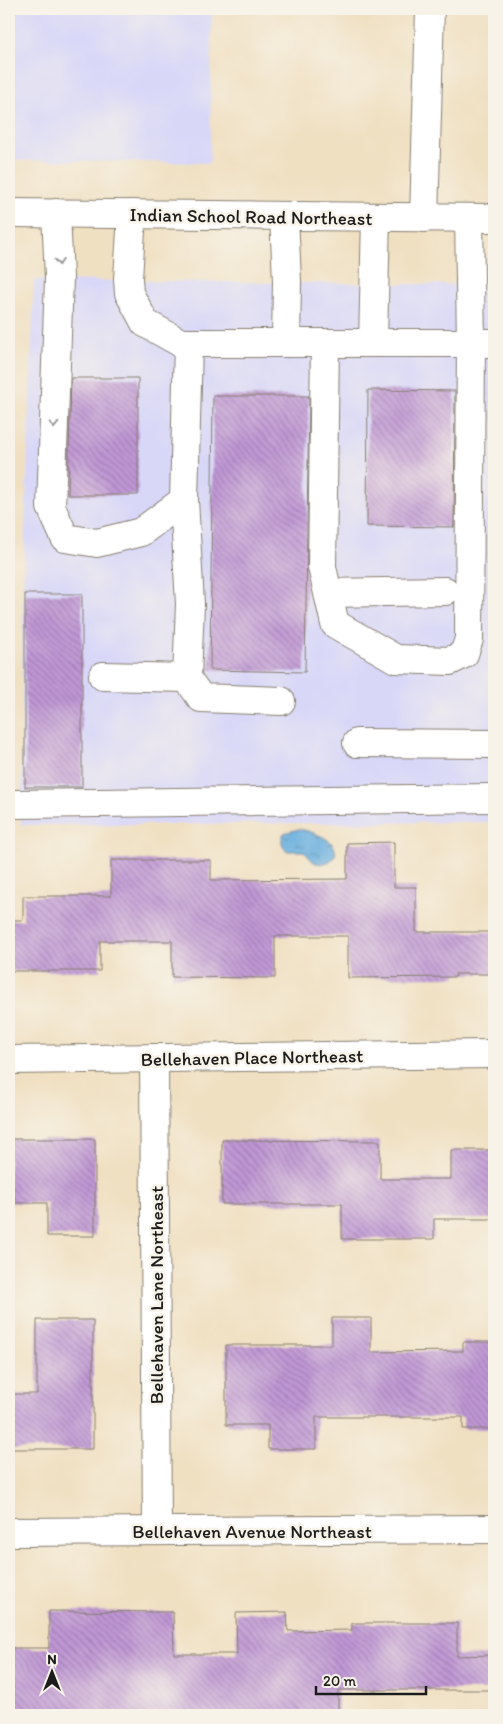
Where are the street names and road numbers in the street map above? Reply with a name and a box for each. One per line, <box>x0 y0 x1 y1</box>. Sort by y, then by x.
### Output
street label: Indian School Road Northeast <box>129 203 373 230</box>
street label: Bellehaven Place Northeast <box>140 1044 364 1071</box>
street label: Bellehaven Lane Northeast <box>145 1186 168 1404</box>
street label: Bellehaven Avenue Northeast <box>132 1520 372 1543</box>

